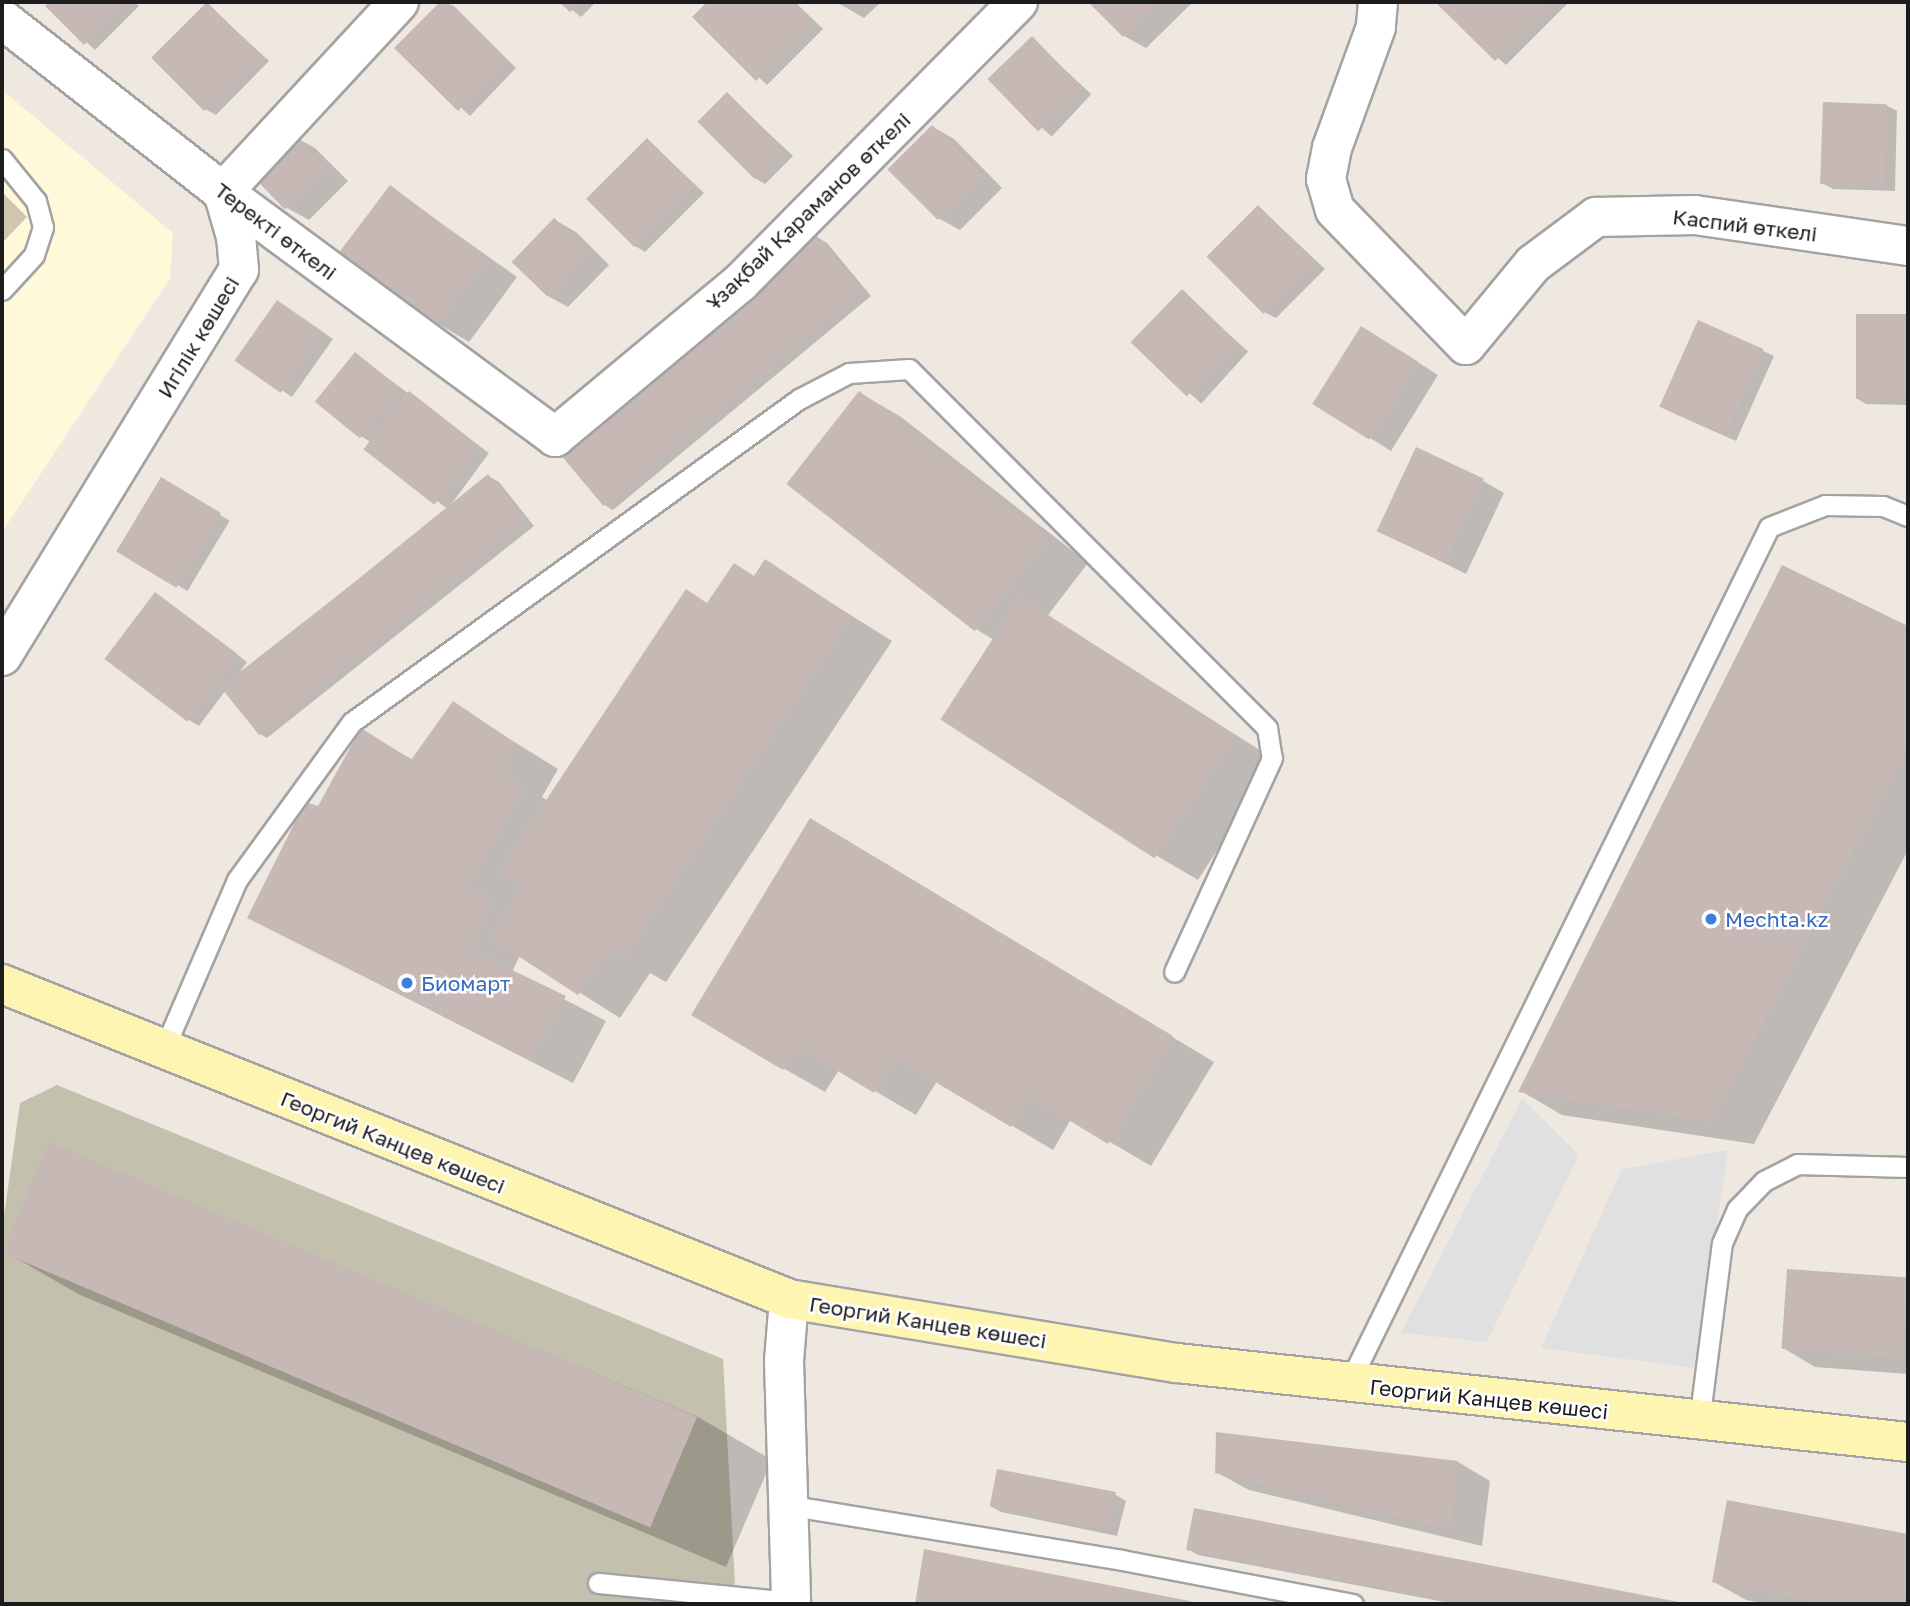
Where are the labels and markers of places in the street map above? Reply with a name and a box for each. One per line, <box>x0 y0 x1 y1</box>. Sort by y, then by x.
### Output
place label: Mechta.kz <box>1725 906 1829 932</box>
marker: Mechta.kz <box>1703 911 1719 927</box>
place label: Биомарт <box>421 970 510 996</box>
marker: Биомарт <box>399 975 415 991</box>

